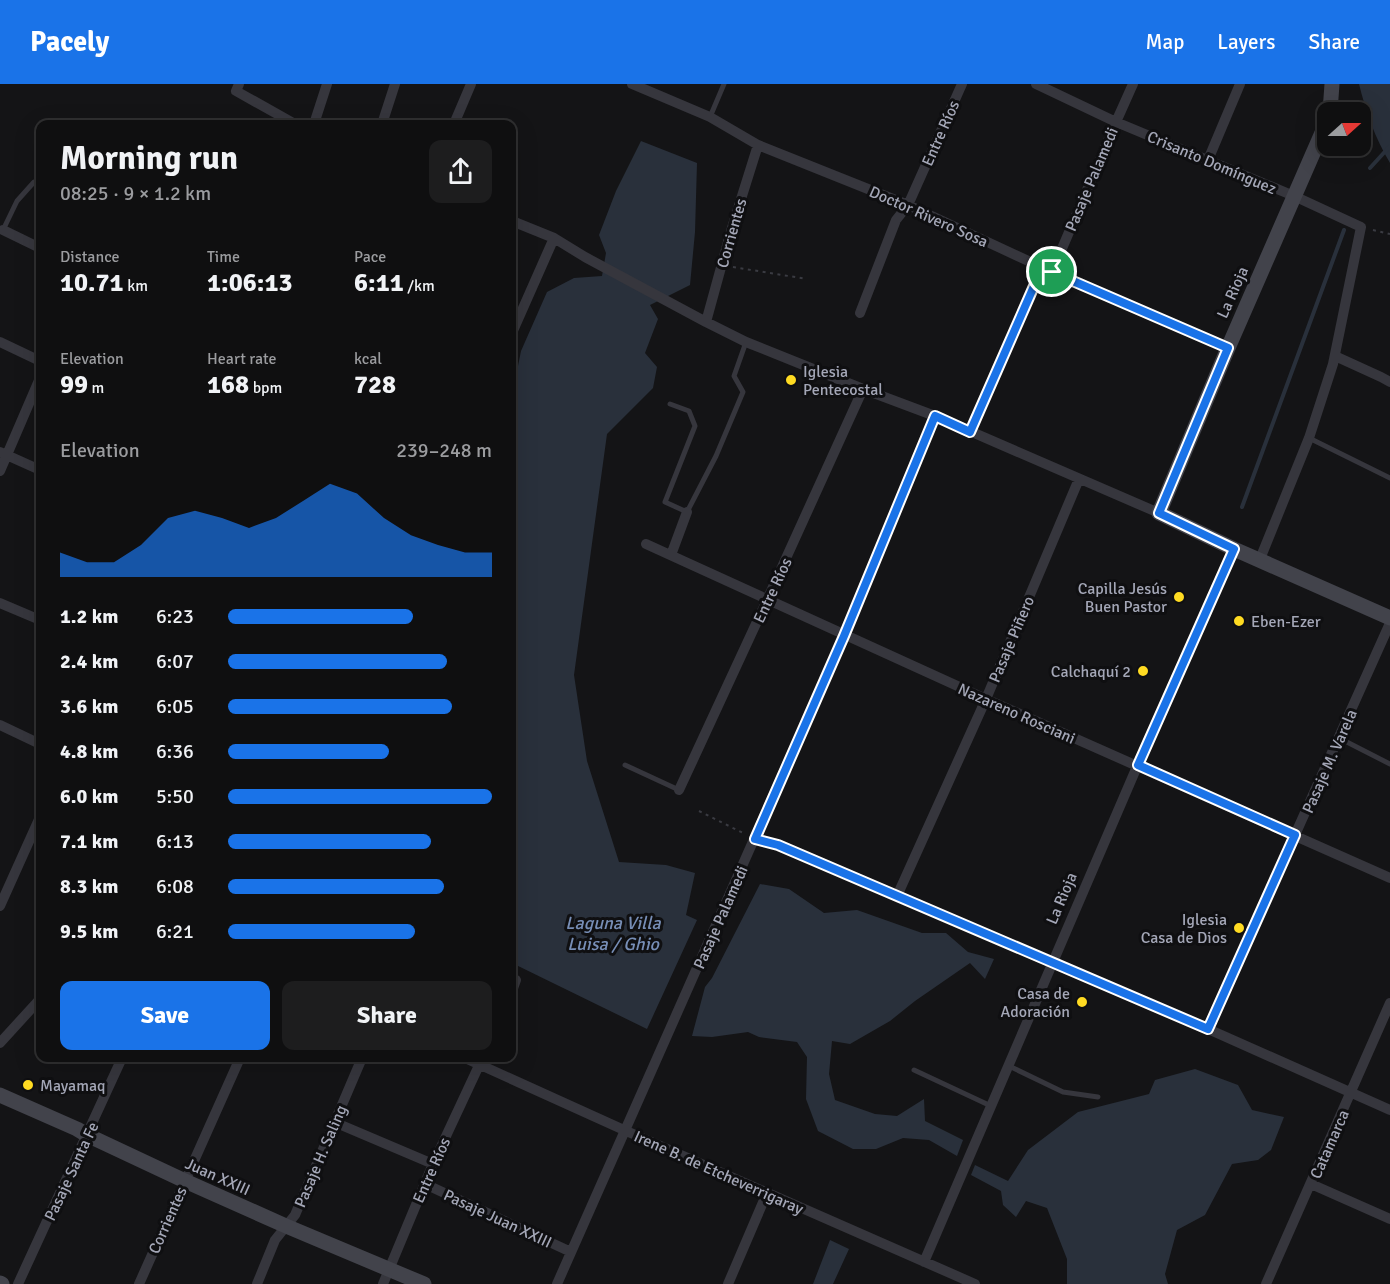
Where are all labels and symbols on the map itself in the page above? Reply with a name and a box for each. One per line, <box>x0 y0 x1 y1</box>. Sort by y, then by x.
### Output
street label: Entre Ríos <box>918 97 964 169</box>
north arrow <box>1317 102 1371 156</box>
street label: Pasaje Palamedi <box>1061 124 1123 234</box>
street label: Crisanto Domínguez <box>1144 127 1279 199</box>
street label: Doctor Rivero Sosa <box>866 182 991 252</box>
street label: Corrientes <box>713 196 751 270</box>
pin <box>1026 246 1077 297</box>
street label: La Rioja <box>1213 263 1253 321</box>
place label: Iglesia Pentecostal <box>803 362 883 400</box>
marker: Iglesia Pentecostal <box>784 373 798 387</box>
street label: Entre Ríos <box>749 555 797 626</box>
place label: Capilla Jesús Buen Pastor <box>1078 579 1167 617</box>
marker: Capilla Jesús Buen Pastor <box>1172 590 1186 604</box>
street label: Pasaje Piñero <box>985 593 1039 686</box>
place label: Eben-Ezer <box>1251 612 1321 632</box>
marker: Eben-Ezer <box>1232 614 1246 628</box>
place label: Calchaquí 2 <box>1051 662 1131 682</box>
marker: Calchaquí 2 <box>1136 664 1150 678</box>
street label: Nazareno Rosciani <box>955 679 1078 749</box>
street label: Pasaje M. Varela <box>1298 706 1362 817</box>
street label: Pasaje Palamedi <box>689 863 753 972</box>
street label: La Rioja <box>1042 869 1082 927</box>
place label: Iglesia Casa de Dios <box>1141 910 1227 948</box>
water label: Laguna Villa Luisa / Ghio <box>565 912 662 955</box>
marker: Iglesia Casa de Dios <box>1232 921 1246 935</box>
place label: Casa de Adoración <box>1001 984 1070 1022</box>
marker: Casa de Adoración <box>1075 995 1089 1009</box>
place label: Mayamaq <box>40 1076 106 1096</box>
marker: Mayamaq <box>21 1078 35 1092</box>
street label: Pasaje H. Saling <box>290 1102 352 1211</box>
street label: Catamarca <box>1306 1107 1354 1182</box>
street label: Pasaje Santa Fe <box>40 1119 104 1224</box>
street label: Irene B. de Etcheverrigaray <box>631 1126 807 1220</box>
street label: Entre Ríos <box>409 1134 455 1206</box>
street label: Juan XXIII <box>182 1154 253 1200</box>
street label: Corrientes <box>144 1184 192 1257</box>
street label: Pasaje Juan XXIII <box>440 1185 555 1253</box>

